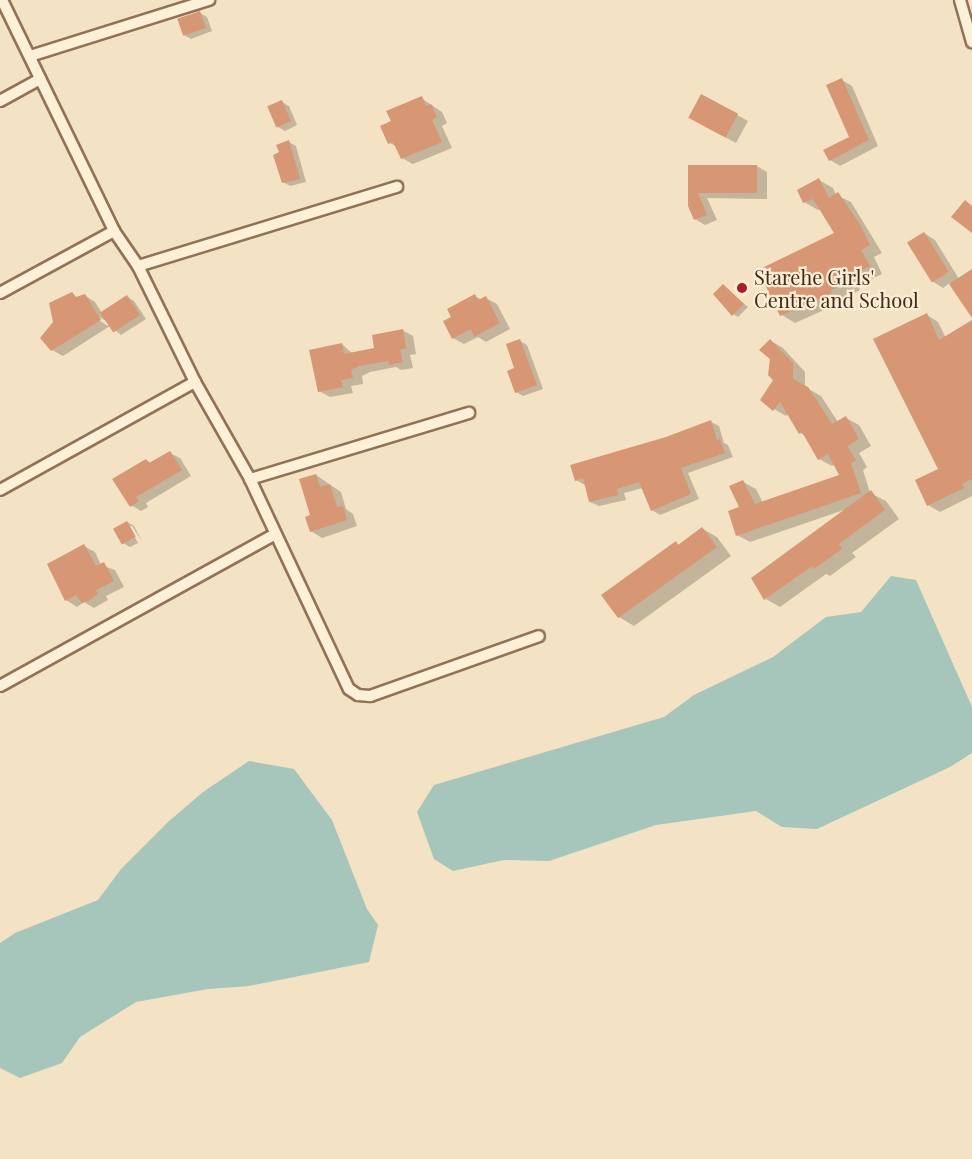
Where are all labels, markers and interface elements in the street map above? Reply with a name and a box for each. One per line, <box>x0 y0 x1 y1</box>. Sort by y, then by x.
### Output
place label: Starehe Girls' Centre and School <box>754 264 919 311</box>
marker: Starehe Girls' Centre and School <box>735 281 749 295</box>

